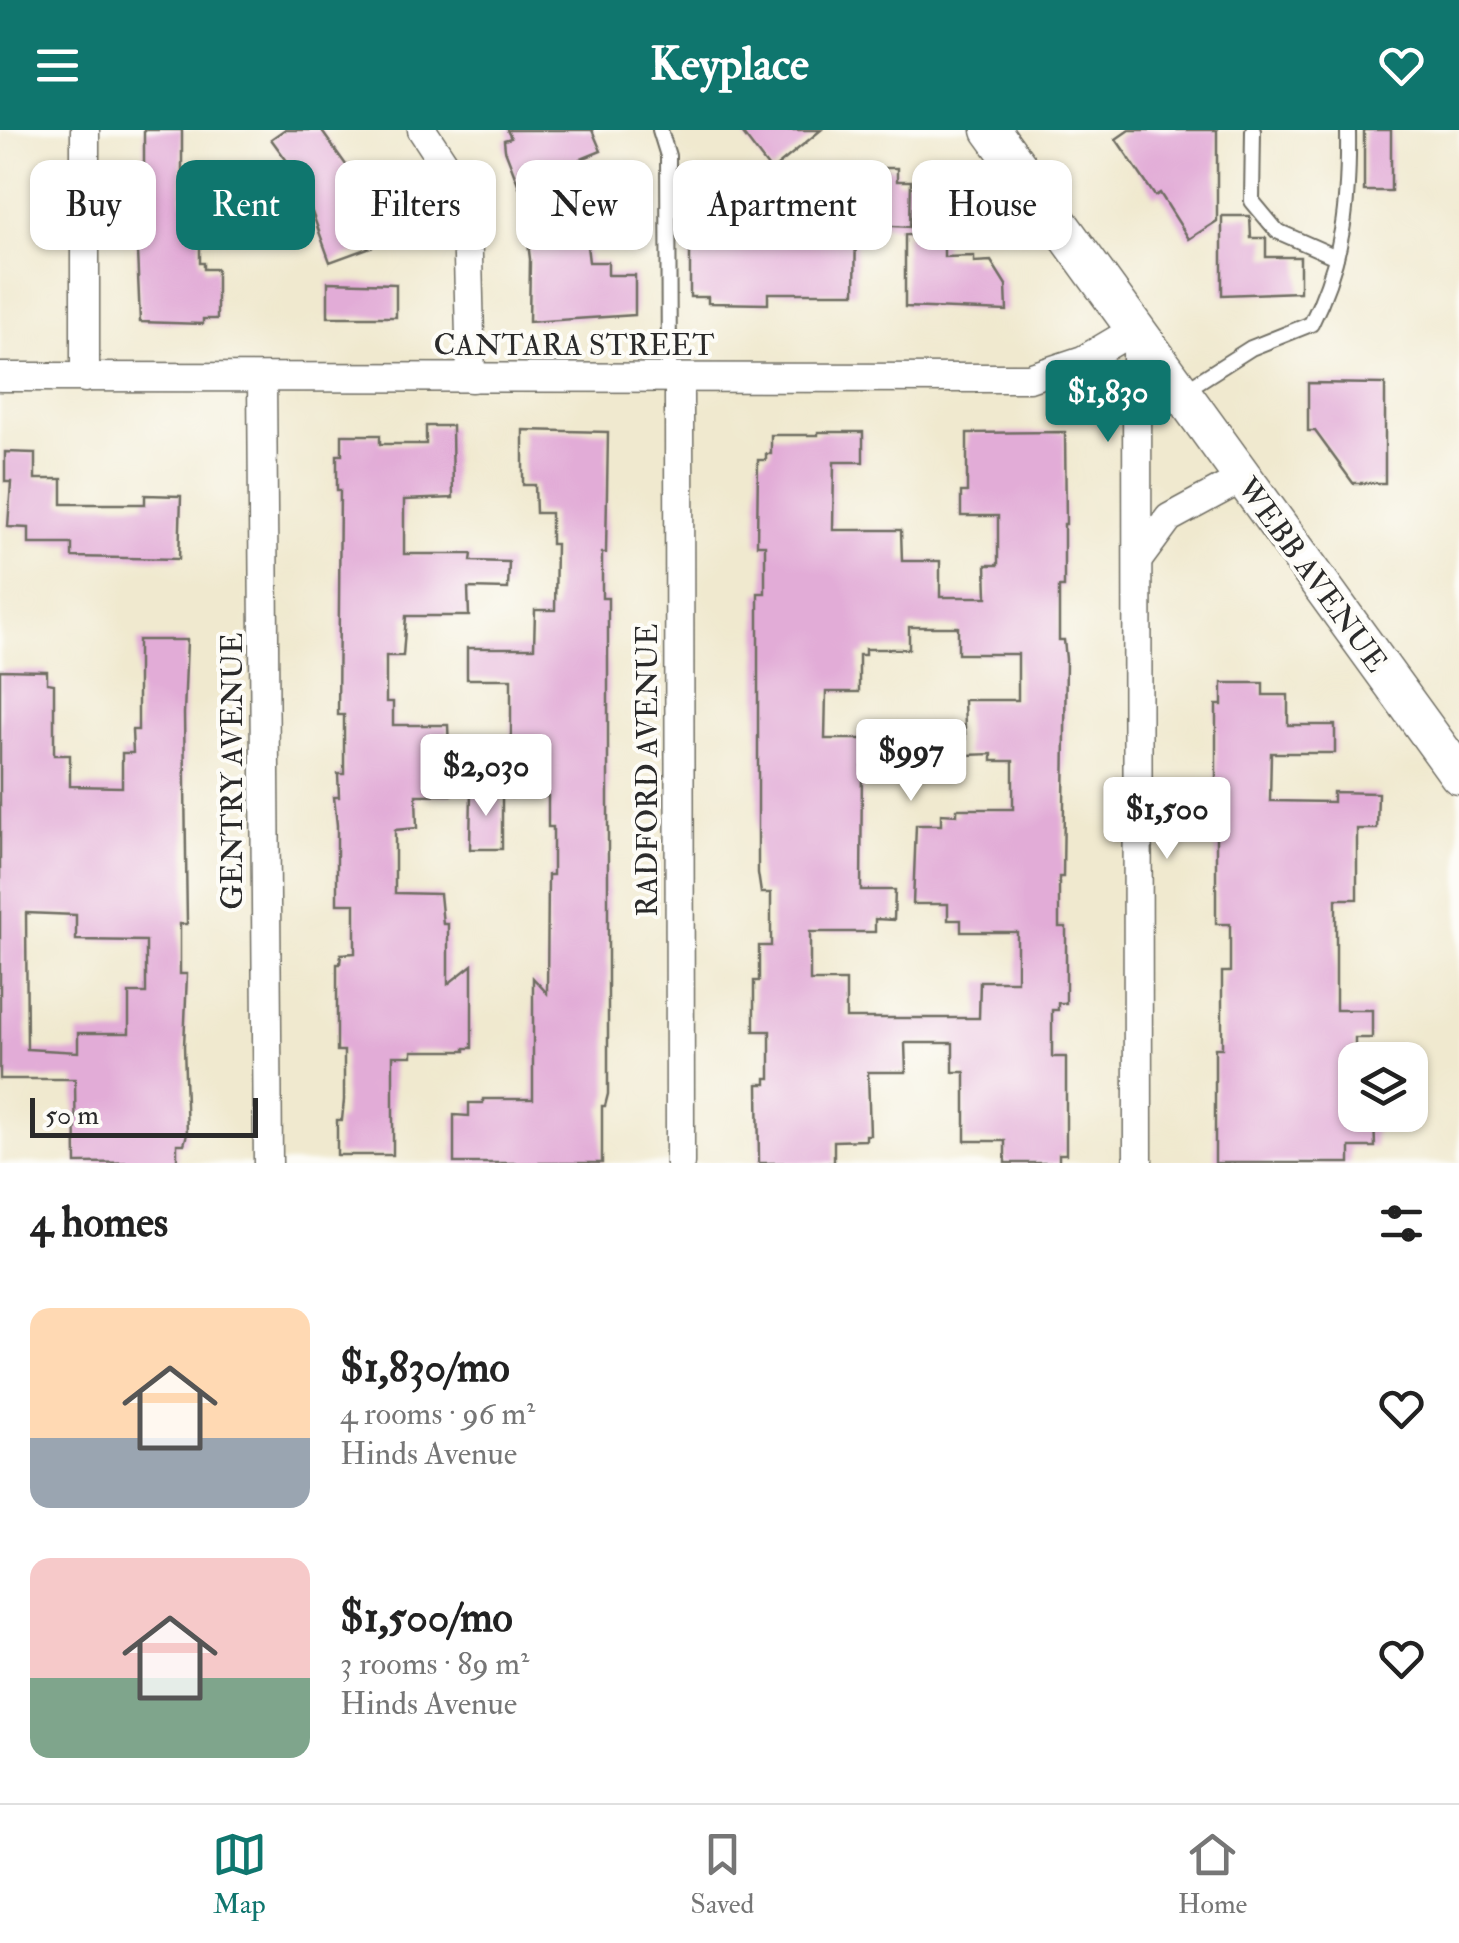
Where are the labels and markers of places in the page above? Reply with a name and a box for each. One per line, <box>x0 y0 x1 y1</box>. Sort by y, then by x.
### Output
pin: $1,830 <box>1027 360 1189 445</box>
pin: $997 <box>852 719 970 804</box>
pin: $2,030 <box>405 734 567 819</box>
pin: $1,500 <box>1086 777 1248 862</box>

